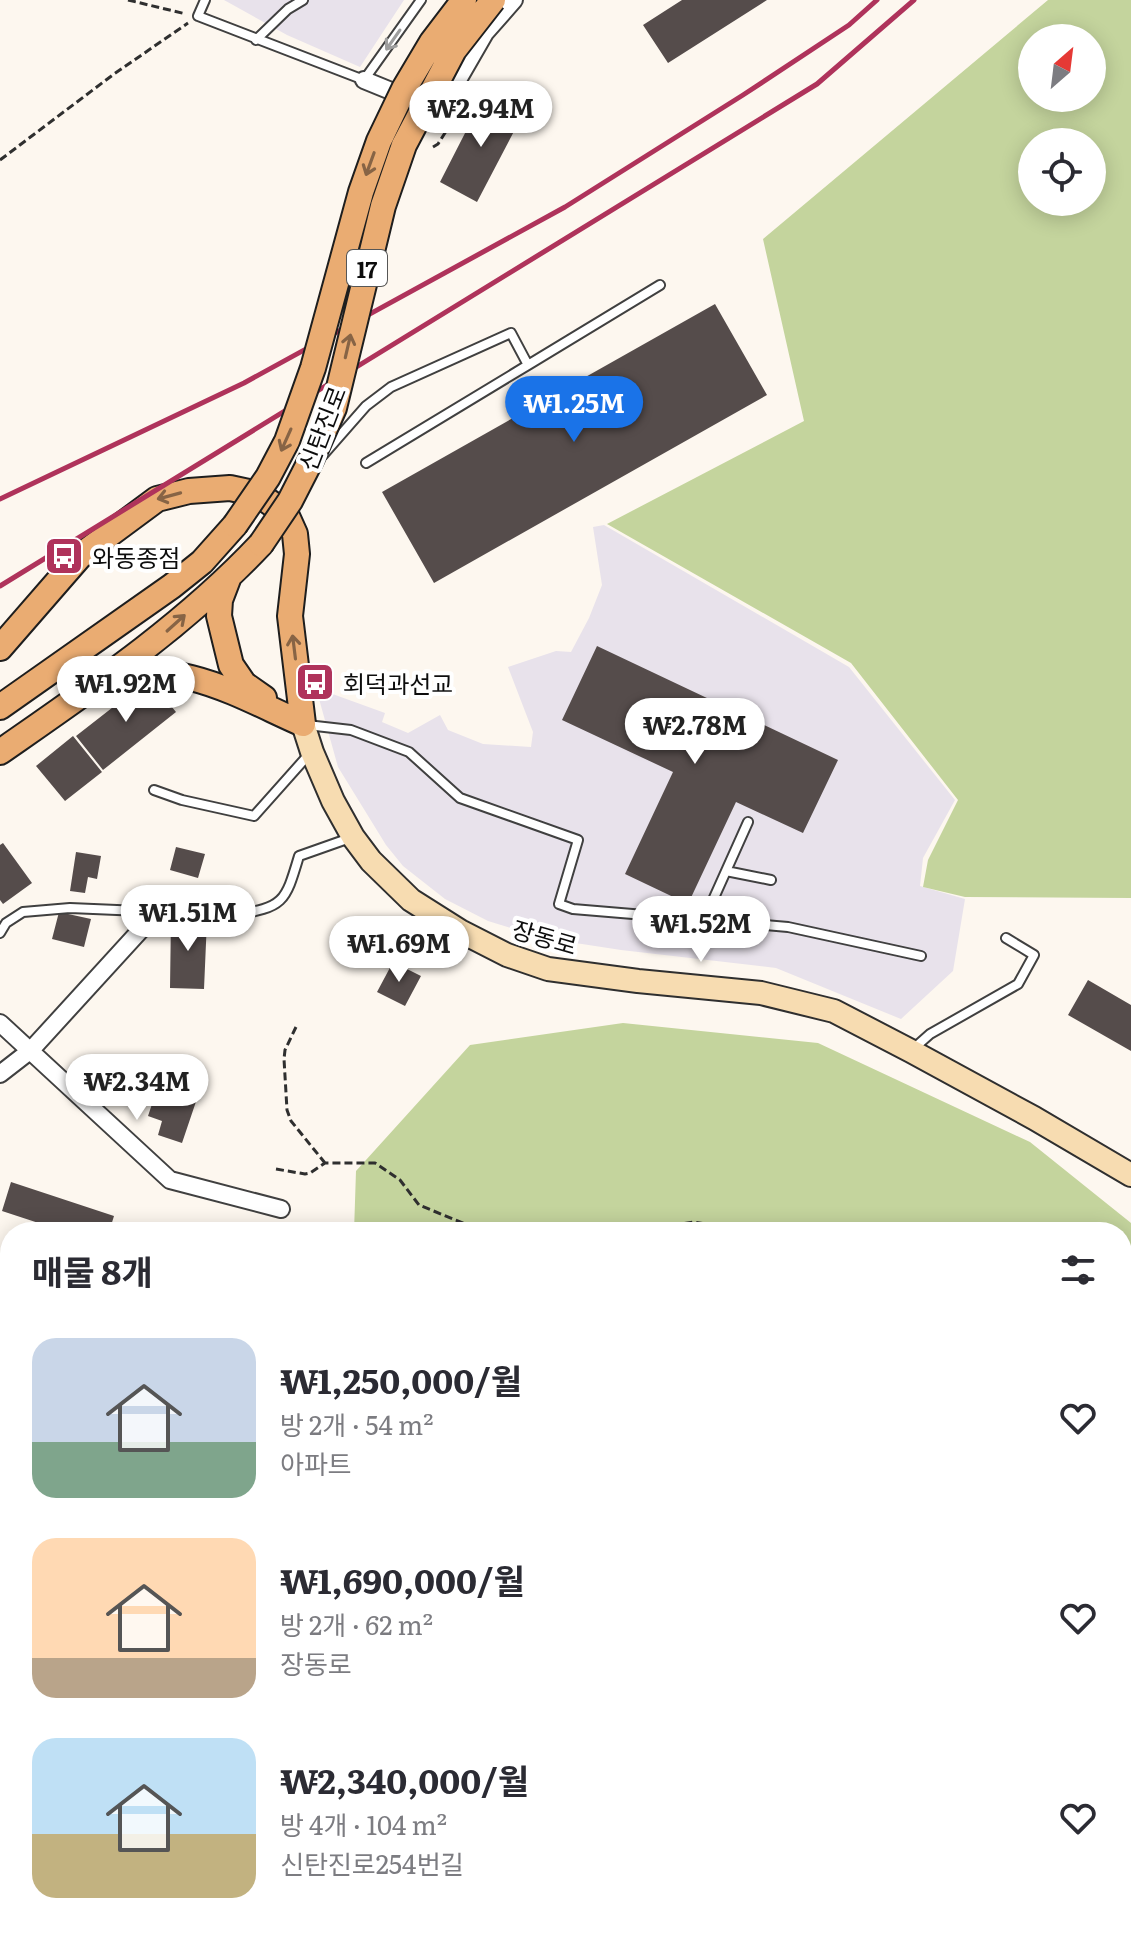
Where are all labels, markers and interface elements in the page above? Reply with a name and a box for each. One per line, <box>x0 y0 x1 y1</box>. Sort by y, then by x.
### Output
north arrow <box>1018 24 1106 112</box>
map controls <box>1018 24 1106 216</box>
one-way arrow <box>385 29 401 51</box>
pin: ₩2.94M <box>416 81 546 149</box>
text: ₩2.94M <box>427 87 535 126</box>
button: locate <box>1018 128 1106 216</box>
one-way arrow <box>362 152 377 177</box>
road number: 17 <box>347 250 387 286</box>
one-way arrow <box>342 334 357 360</box>
pin: ₩1.25M <box>509 376 639 444</box>
street label: 신탄진로 <box>289 380 353 476</box>
text: ₩1.25M <box>523 382 625 421</box>
one-way arrow <box>278 427 293 451</box>
one-way arrow <box>157 489 183 504</box>
bus stop icon: 와동종점 <box>43 535 85 577</box>
place label: 와동종점 <box>92 539 180 574</box>
one-way arrow <box>165 615 185 633</box>
one-way arrow <box>287 634 302 661</box>
pin: ₩1.92M <box>61 656 191 724</box>
bus stop icon: 회덕과선교 <box>294 661 336 703</box>
text: ₩1.92M <box>75 662 177 701</box>
place label: 회덕과선교 <box>343 665 453 700</box>
pin: ₩2.78M <box>630 698 760 766</box>
text: ₩2.78M <box>643 704 747 743</box>
pin: ₩1.51M <box>123 885 253 953</box>
text: ₩1.51M <box>139 891 237 930</box>
pin: ₩1.52M <box>636 896 766 964</box>
text: ₩1.52M <box>650 902 752 941</box>
street label: 장동로 <box>508 910 582 962</box>
pin: ₩1.69M <box>334 916 464 984</box>
text: ₩1.69M <box>347 922 451 961</box>
pin: ₩2.34M <box>72 1054 202 1122</box>
text: ₩2.34M <box>83 1060 191 1099</box>
text: 매물 8개 <box>32 1245 153 1295</box>
icon: filters <box>1056 1248 1100 1292</box>
text: ₩1,250,000/월 <box>280 1354 522 1404</box>
icon: home <box>96 1370 192 1466</box>
icon: heart <box>1056 1396 1100 1440</box>
text: 방 2개 · 54 m² <box>280 1404 434 1443</box>
text: 아파트 <box>280 1443 352 1482</box>
text: ₩1,690,000/월 <box>280 1554 525 1604</box>
icon: home <box>96 1570 192 1666</box>
icon: heart <box>1056 1596 1100 1640</box>
text: 방 2개 · 62 m² <box>280 1604 433 1643</box>
text: 장동로 <box>280 1643 352 1682</box>
text: ₩2,340,000/월 <box>280 1754 529 1804</box>
icon: home <box>96 1770 192 1866</box>
icon: heart <box>1056 1796 1100 1840</box>
text: 방 4개 · 104 m² <box>280 1804 447 1843</box>
text: 신탄진로254번길 <box>280 1843 464 1882</box>

